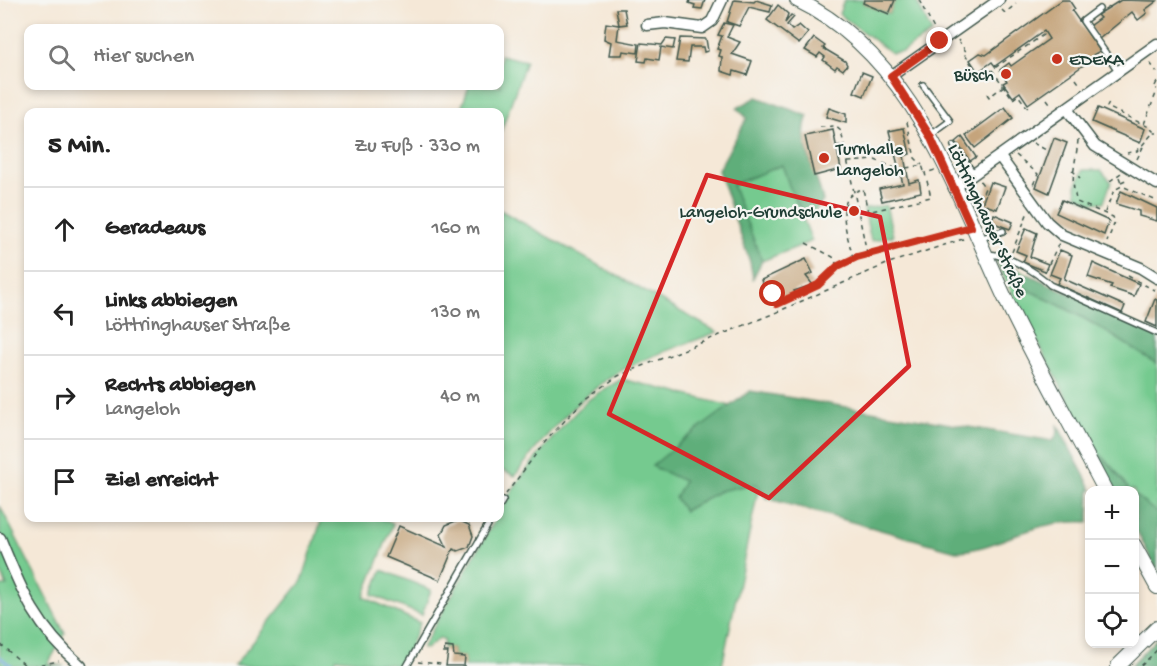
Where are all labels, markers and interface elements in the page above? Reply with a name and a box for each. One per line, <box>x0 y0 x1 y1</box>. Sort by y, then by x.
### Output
search box <box>24 24 504 90</box>
route end <box>926 27 952 53</box>
icon: search <box>45 41 78 74</box>
text: Hier suchen <box>93 44 194 70</box>
place label: EDEKA <box>1069 51 1125 72</box>
marker: EDEKA <box>1050 52 1064 66</box>
place label: Büsch <box>953 66 994 87</box>
marker: Büsch <box>999 67 1013 81</box>
text: 5 Min. <box>48 132 112 163</box>
text: Zu Fuß · 330 m <box>354 136 480 159</box>
place label: Turnhalle Langeloh <box>835 140 904 182</box>
street label: Löttringhauser Straße <box>942 141 1032 302</box>
marker: Turnhalle Langeloh <box>817 151 831 165</box>
place label: Langeloh-Grundschule <box>679 203 843 224</box>
marker: Langeloh-Grundschule <box>847 204 861 218</box>
icon: ahead <box>48 213 81 246</box>
text: Geradeaus <box>105 216 205 242</box>
text: 160 m <box>431 218 480 241</box>
route start <box>759 280 785 306</box>
text: Links abbiegen <box>105 289 237 315</box>
icon: left <box>48 297 81 330</box>
text: 130 m <box>431 302 480 325</box>
text: Löttringhauser Straße <box>105 315 290 338</box>
text: Rechts abbiegen <box>105 373 255 399</box>
icon: right <box>48 381 81 414</box>
text: 40 m <box>440 386 480 409</box>
text: Langeloh <box>105 399 180 422</box>
icon: arrive <box>48 465 81 498</box>
text: Ziel erreicht <box>105 468 217 494</box>
map controls <box>1085 486 1139 648</box>
button: + <box>1085 486 1139 540</box>
button: − <box>1085 540 1139 594</box>
button: locate <box>1085 594 1139 648</box>

